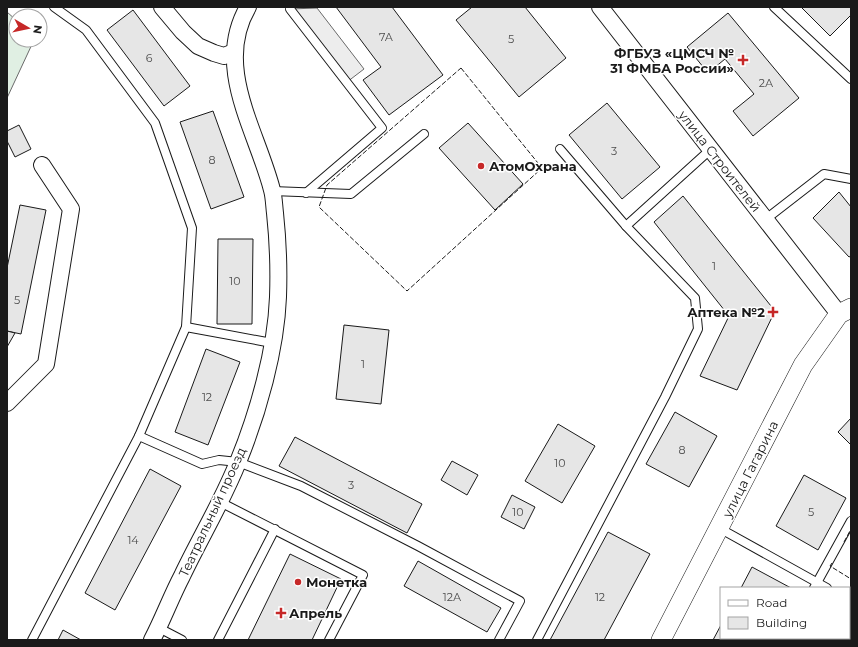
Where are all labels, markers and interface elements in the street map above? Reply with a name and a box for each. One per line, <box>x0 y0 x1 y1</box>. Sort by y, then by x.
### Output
north arrow <box>8 8 48 48</box>
text: N <box>30 24 45 35</box>
house number: 7А <box>379 30 394 44</box>
house number: 5 <box>508 32 514 46</box>
place label: ФГБУЗ «ЦМСЧ № 31 ФМБА России» <box>609 45 734 76</box>
house number: 6 <box>146 51 153 65</box>
marker: ФГБУЗ «ЦМСЧ № 31 ФМБА России» <box>737 54 749 66</box>
house number: 2А <box>759 76 774 90</box>
street label: улица Строителей <box>675 106 765 215</box>
house number: 3 <box>611 144 617 158</box>
house number: 8 <box>208 153 216 167</box>
place label: АтомОхрана <box>489 158 577 174</box>
marker: АтомОхрана <box>476 161 486 171</box>
house number: 1 <box>712 259 716 273</box>
house number: 10 <box>229 274 241 288</box>
house number: 5 <box>14 293 20 307</box>
place label: Аптека №2 <box>687 304 765 320</box>
marker: Аптека №2 <box>768 307 778 317</box>
house number: 1 <box>361 357 365 371</box>
house number: 12 <box>202 390 212 404</box>
street label: улица Гагарина <box>718 418 781 521</box>
house number: 8 <box>678 443 686 457</box>
street label: Театральный проезд <box>175 445 249 579</box>
house number: 10 <box>554 456 566 470</box>
house number: 3 <box>348 478 354 492</box>
house number: 10 <box>512 505 524 519</box>
house number: 5 <box>808 505 814 519</box>
house number: 14 <box>127 533 139 547</box>
place label: Монетка <box>306 574 367 590</box>
marker: Монетка <box>293 577 303 587</box>
legend <box>720 587 850 639</box>
house number: 12А <box>443 590 462 604</box>
house number: 12 <box>595 590 605 604</box>
text: Road <box>756 595 787 610</box>
place label: Апрель <box>289 605 342 621</box>
marker: Апрель <box>276 608 286 618</box>
text: Building <box>756 615 807 630</box>

